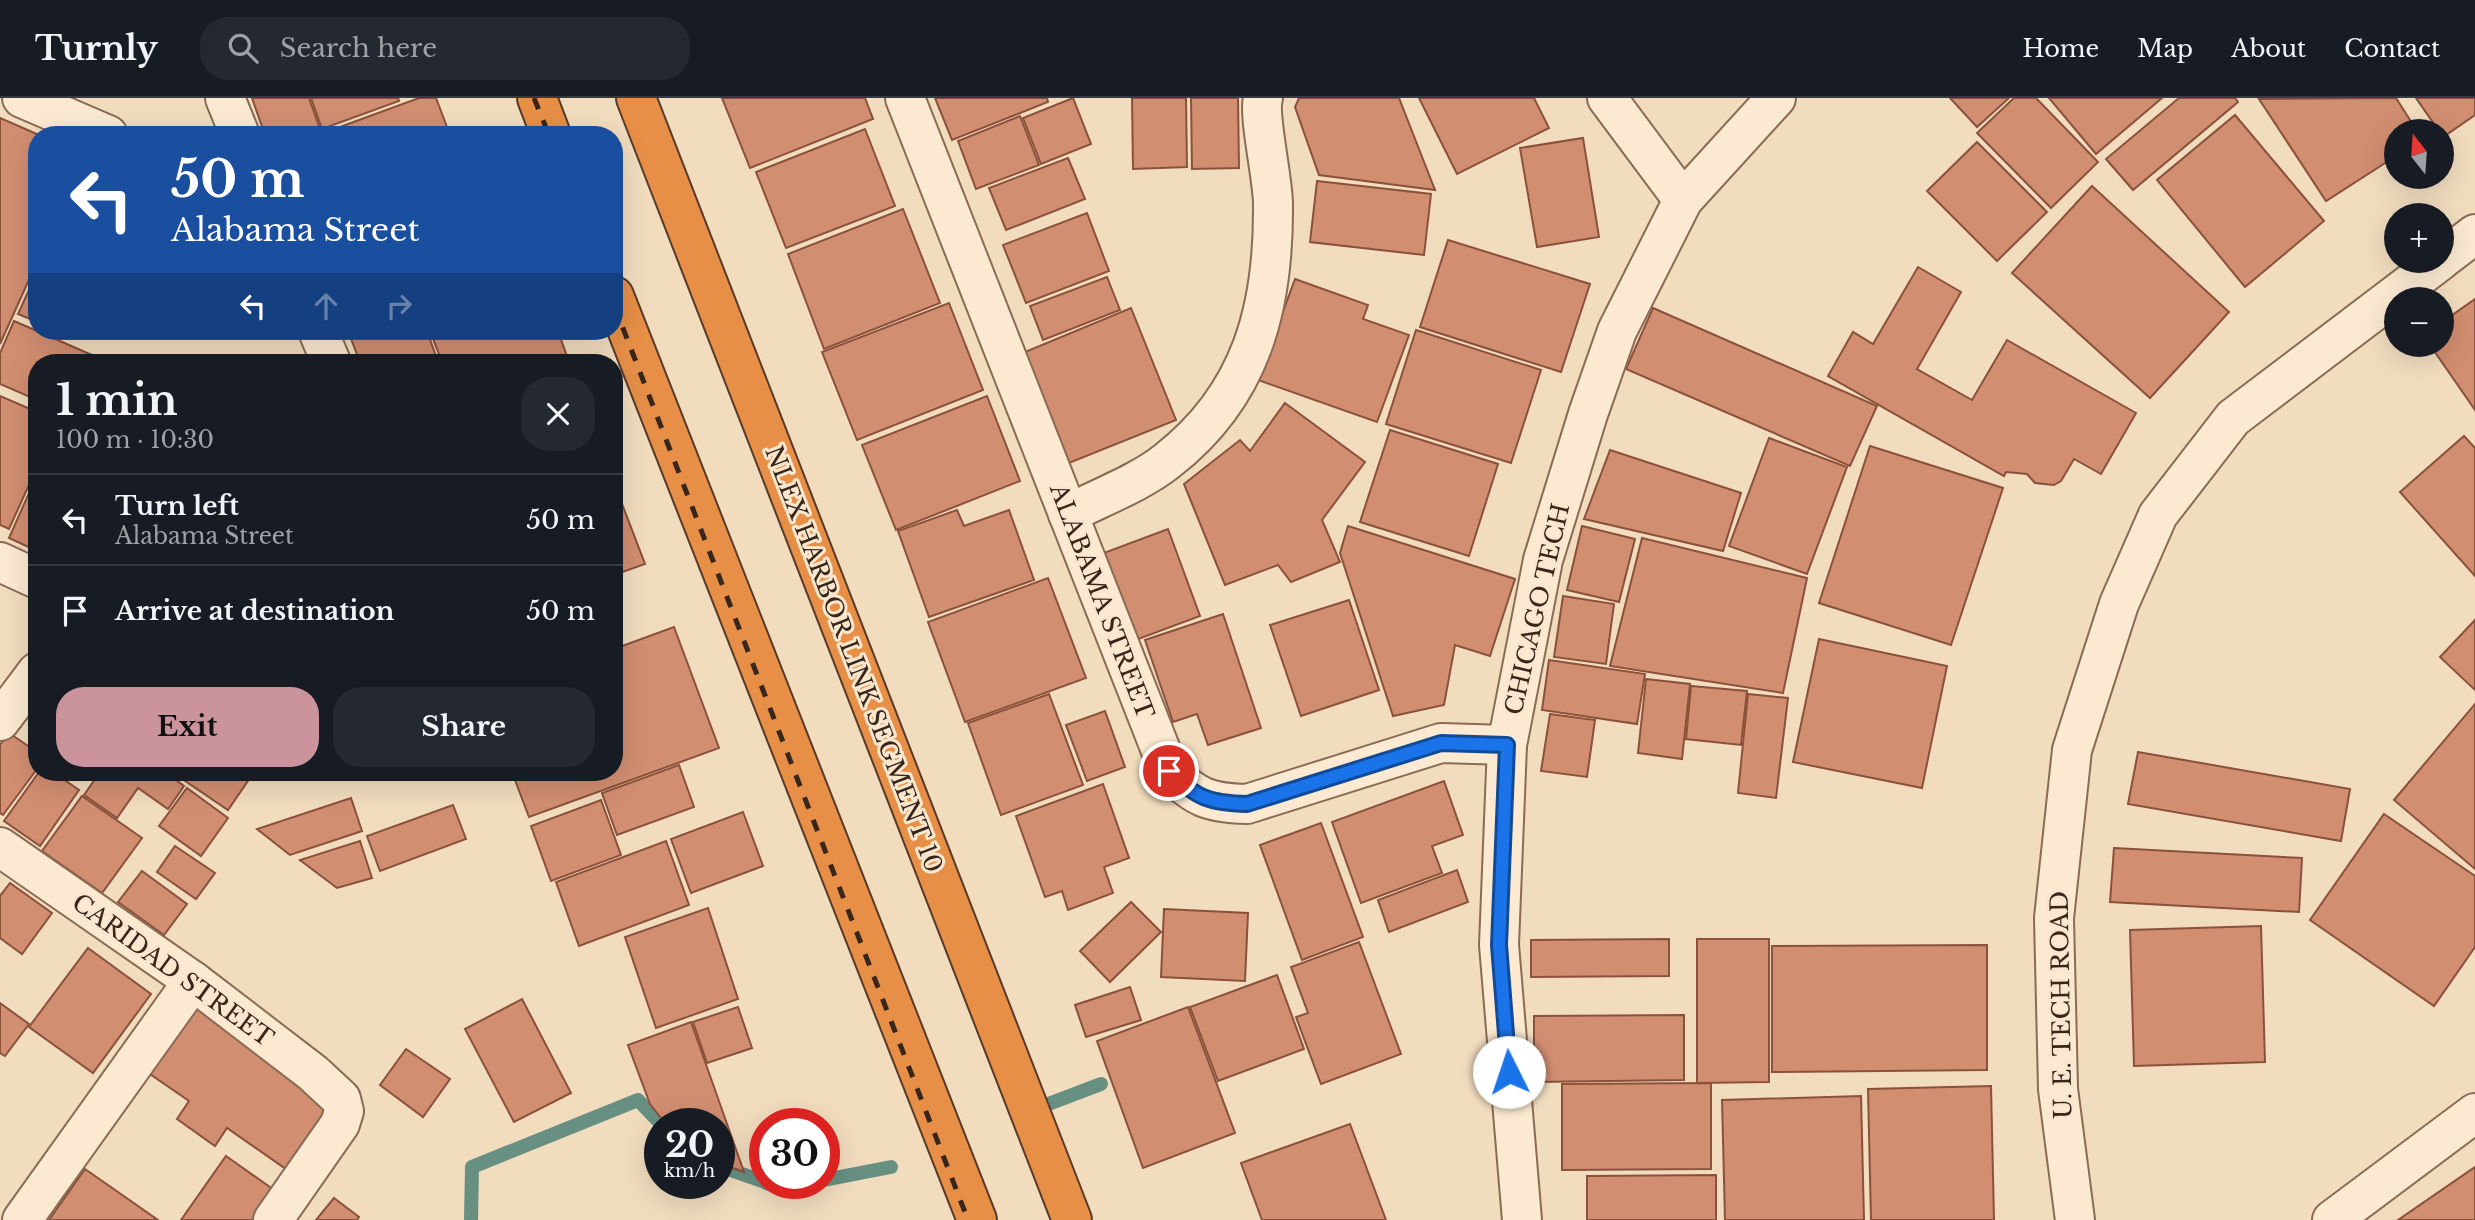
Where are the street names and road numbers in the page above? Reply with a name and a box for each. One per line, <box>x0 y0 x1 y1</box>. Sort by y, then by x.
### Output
street label: NLEX HARBOR LINK SEGMENT 10 <box>759 442 949 876</box>
street label: ALABAMA STREET <box>1043 478 1160 723</box>
street label: CHICAGO TECH <box>1499 500 1575 718</box>
street label: CARIDAD STREET <box>67 887 279 1053</box>
street label: U. E. TECH ROAD <box>2045 891 2077 1119</box>

